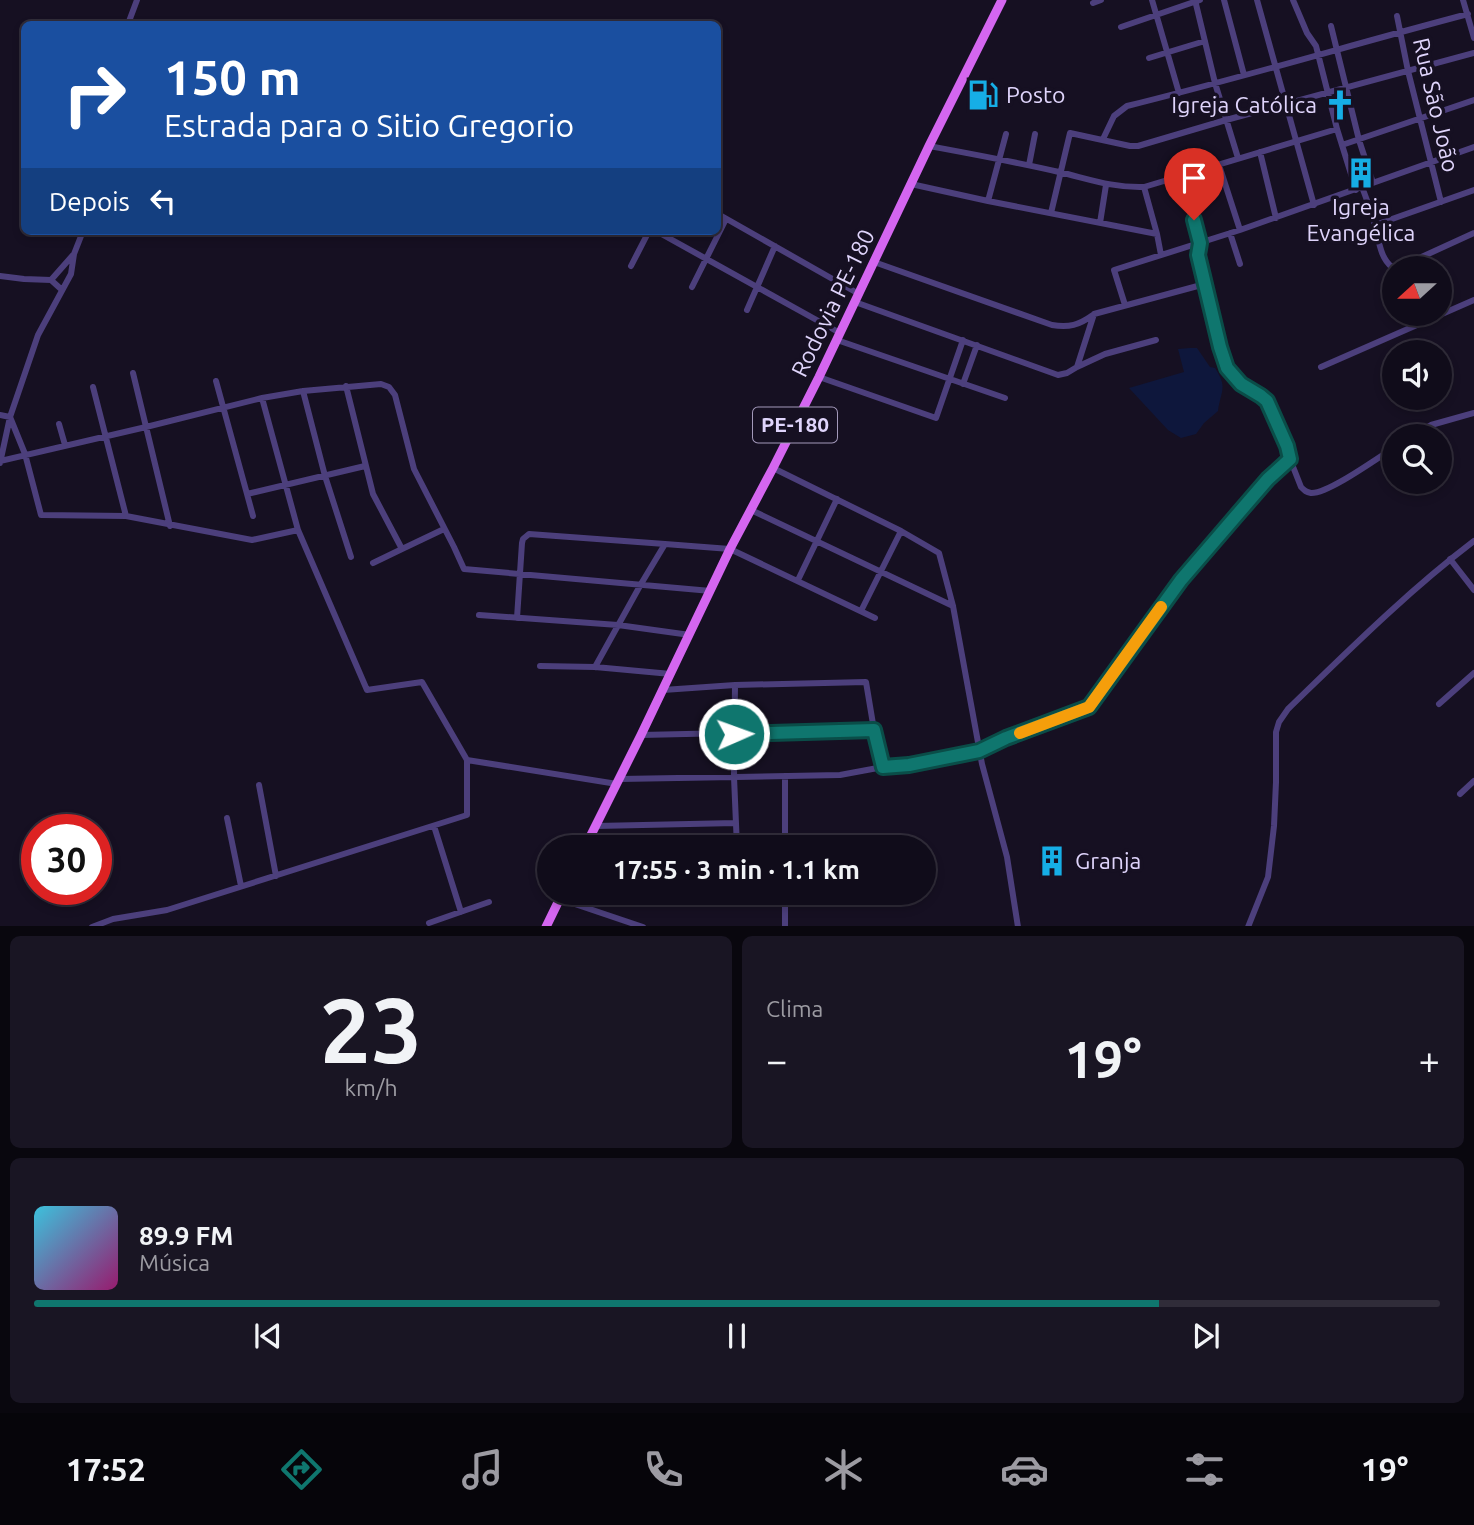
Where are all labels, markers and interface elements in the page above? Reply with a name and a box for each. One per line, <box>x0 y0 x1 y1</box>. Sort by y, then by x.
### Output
street label: Rua São João <box>1409 35 1464 175</box>
icon: right <box>49 49 140 140</box>
text: 150 m <box>164 49 301 104</box>
fuel station icon: Posto <box>966 78 1000 112</box>
place label: Posto <box>1006 82 1065 107</box>
church icon: Igreja Católica <box>1323 88 1357 122</box>
place label: Igreja Católica <box>1171 92 1317 117</box>
text: Estrada para o Sitio Gregorio <box>164 107 574 143</box>
pin <box>1164 148 1224 220</box>
building icon: Igreja Evangélica <box>1344 156 1378 190</box>
icon: arrive <box>1175 159 1213 197</box>
icon: left <box>144 182 182 220</box>
text: Depois <box>49 187 130 216</box>
place label: Igreja Evangélica <box>1307 194 1415 245</box>
street label: Rodovia PE-180 <box>786 225 879 380</box>
north arrow <box>1382 256 1452 326</box>
map controls <box>1382 256 1452 494</box>
button: sound <box>1382 340 1452 410</box>
road number: PE-180 <box>753 408 837 442</box>
button: search <box>1382 424 1452 494</box>
position arrow <box>697 697 771 771</box>
speed limit sign: 30 <box>21 814 112 905</box>
building icon: Granja <box>1035 844 1069 878</box>
place label: Granja <box>1075 848 1141 873</box>
text: 17:55 · 3 min · 1.1 km <box>613 855 860 884</box>
text: 23 <box>320 978 422 1080</box>
text: Clima <box>766 996 823 1021</box>
text: 19° <box>1064 1030 1142 1088</box>
text: − <box>766 1039 787 1081</box>
text: + <box>1419 1039 1440 1081</box>
text: km/h <box>344 1075 398 1100</box>
text: 89.9 FM <box>139 1221 233 1250</box>
text: Música <box>139 1250 210 1275</box>
icon: previous <box>249 1317 287 1355</box>
icon: pause <box>718 1317 756 1355</box>
icon: next <box>1187 1317 1225 1355</box>
icon: directions <box>277 1445 326 1494</box>
icon: music <box>458 1445 507 1494</box>
icon: phone <box>639 1445 688 1494</box>
icon: climate <box>819 1445 868 1494</box>
icon: car <box>1000 1445 1049 1494</box>
icon: filters <box>1180 1445 1229 1494</box>
text: 17:52 <box>66 1451 146 1487</box>
text: 19° <box>1361 1451 1408 1487</box>

